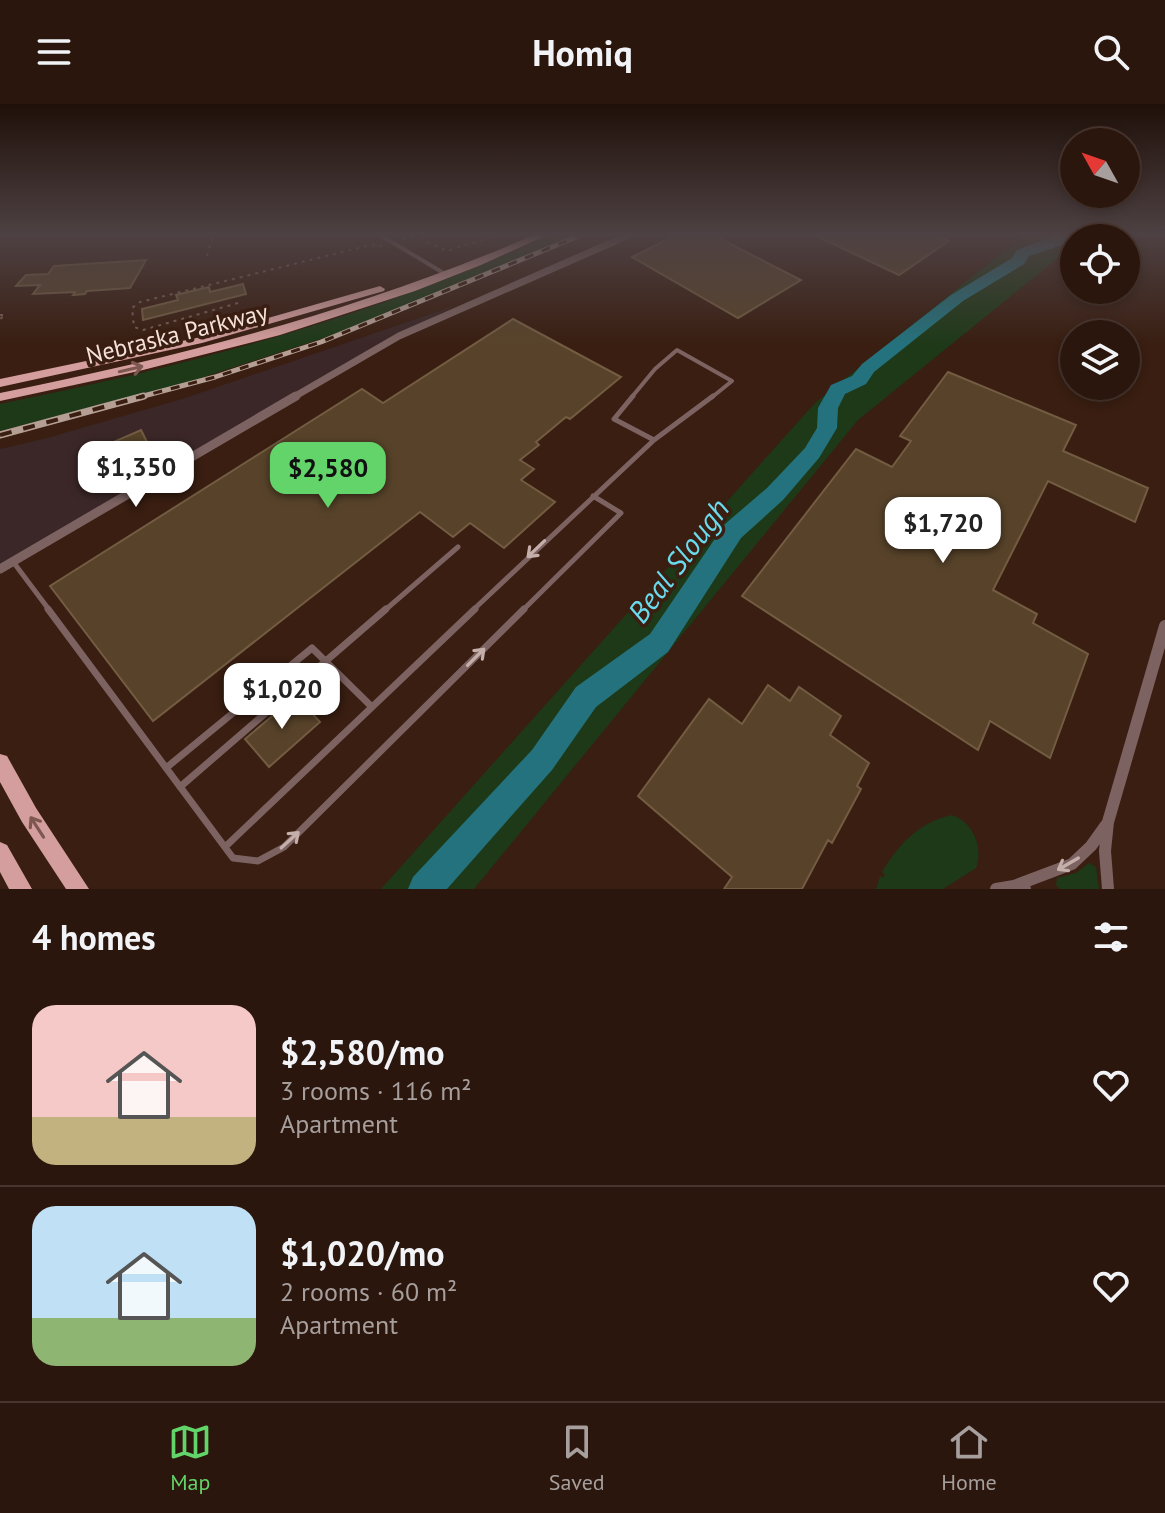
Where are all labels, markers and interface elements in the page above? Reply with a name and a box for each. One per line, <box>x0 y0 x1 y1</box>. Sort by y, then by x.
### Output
text: Homiq <box>532 29 633 76</box>
icon: menu <box>32 30 76 74</box>
icon: search <box>1089 30 1133 74</box>
north arrow <box>1060 128 1140 208</box>
map controls <box>1060 128 1140 400</box>
button: locate <box>1060 224 1140 304</box>
street label: Nebraska Parkway <box>83 296 271 371</box>
button: layers <box>1060 320 1140 400</box>
one-way arrow <box>118 361 144 376</box>
pin: $1,350 <box>71 441 201 509</box>
pin: $2,580 <box>263 442 393 510</box>
text: $1,350 <box>96 450 176 483</box>
text: $2,580 <box>288 451 368 484</box>
water label: Beal Slough <box>618 490 737 630</box>
pin: $1,720 <box>878 497 1008 565</box>
text: $1,720 <box>903 506 983 539</box>
one-way arrow <box>527 540 547 558</box>
one-way arrow <box>465 648 485 668</box>
pin: $1,020 <box>217 663 347 731</box>
text: $1,020 <box>242 672 322 705</box>
one-way arrow <box>29 817 46 839</box>
one-way arrow <box>280 830 300 849</box>
one-way arrow <box>1057 856 1080 872</box>
text: 4 homes <box>32 915 156 959</box>
icon: filters <box>1089 915 1133 959</box>
text: $2,580/mo <box>280 1030 444 1074</box>
icon: home <box>96 1037 192 1133</box>
icon: heart <box>1089 1063 1133 1107</box>
text: 3 rooms · 116 m² <box>280 1074 472 1107</box>
text: Apartment <box>280 1107 398 1140</box>
text: $1,020/mo <box>280 1231 444 1275</box>
icon: home <box>96 1238 192 1334</box>
icon: heart <box>1089 1264 1133 1308</box>
text: 2 rooms · 60 m² <box>280 1275 457 1308</box>
text: Apartment <box>280 1308 398 1341</box>
tab: Map <box>168 1420 212 1496</box>
tab: Saved <box>549 1420 605 1496</box>
tab: Home <box>941 1420 997 1496</box>

